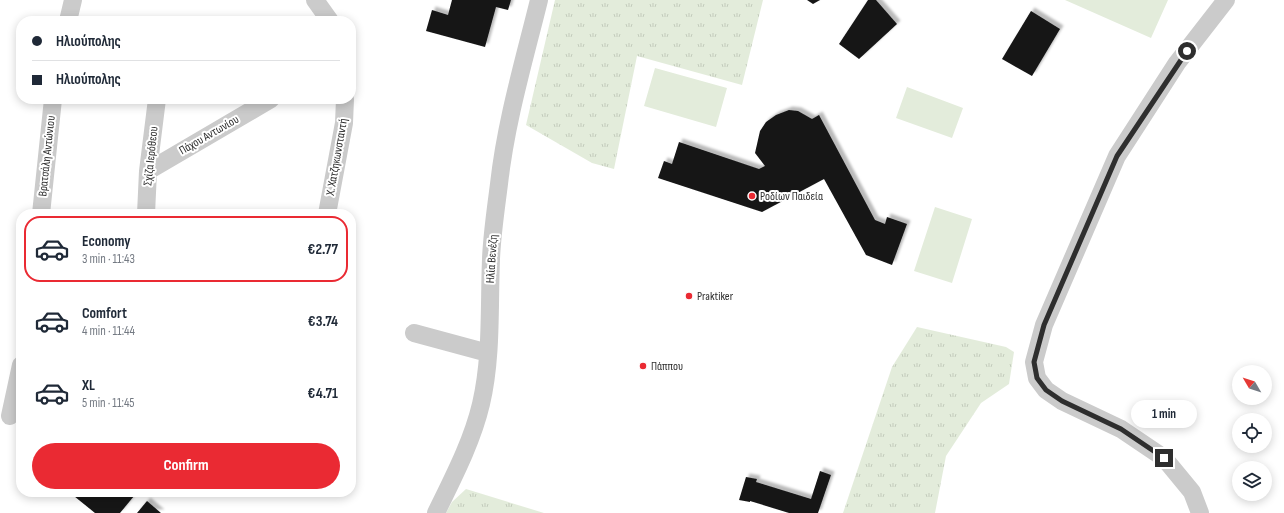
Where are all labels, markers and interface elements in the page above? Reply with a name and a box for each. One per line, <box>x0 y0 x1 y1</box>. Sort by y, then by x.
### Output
text: Ηλιούπολης <box>56 32 121 51</box>
route start <box>1178 42 1196 60</box>
text: Ηλιούπολης <box>56 70 121 89</box>
street label: Πάχου Αντωνίου <box>176 112 242 158</box>
street label: Βρατσάλη Αντώνιου <box>35 115 59 197</box>
street label: Χ. Χατζηκωνσταντή <box>323 117 351 198</box>
street label: Σχίζα Ιερόθεου <box>140 126 162 186</box>
place label: Ροδίων Παιδεία <box>760 189 823 204</box>
marker: Ροδίων Παιδεία <box>747 191 757 201</box>
icon: car <box>34 231 70 267</box>
text: Economy <box>82 232 131 251</box>
street label: Ηλία Βενέζη <box>483 234 501 284</box>
text: €2.77 <box>308 240 338 259</box>
text: 3 min · 11:43 <box>82 251 135 267</box>
place label: Praktiker <box>697 289 734 304</box>
marker: Praktiker <box>684 291 694 301</box>
icon: car <box>34 303 70 339</box>
text: Comfort <box>82 304 127 323</box>
text: €3.74 <box>308 312 338 331</box>
text: 4 min · 11:44 <box>82 323 135 339</box>
place label: Πάππου <box>651 359 683 374</box>
marker: Πάππου <box>638 361 648 371</box>
north arrow <box>1232 365 1272 405</box>
map controls <box>1232 365 1272 501</box>
icon: car <box>34 375 70 411</box>
text: XL <box>82 376 95 395</box>
text: €4.71 <box>308 384 338 403</box>
text: 5 min · 11:45 <box>82 395 135 411</box>
callout: 1 min <box>1131 400 1197 428</box>
text: 1 min <box>1152 406 1176 422</box>
button: locate <box>1232 413 1272 453</box>
button: Confirm <box>32 443 340 489</box>
route end <box>1155 449 1173 467</box>
button: layers <box>1232 461 1272 501</box>

